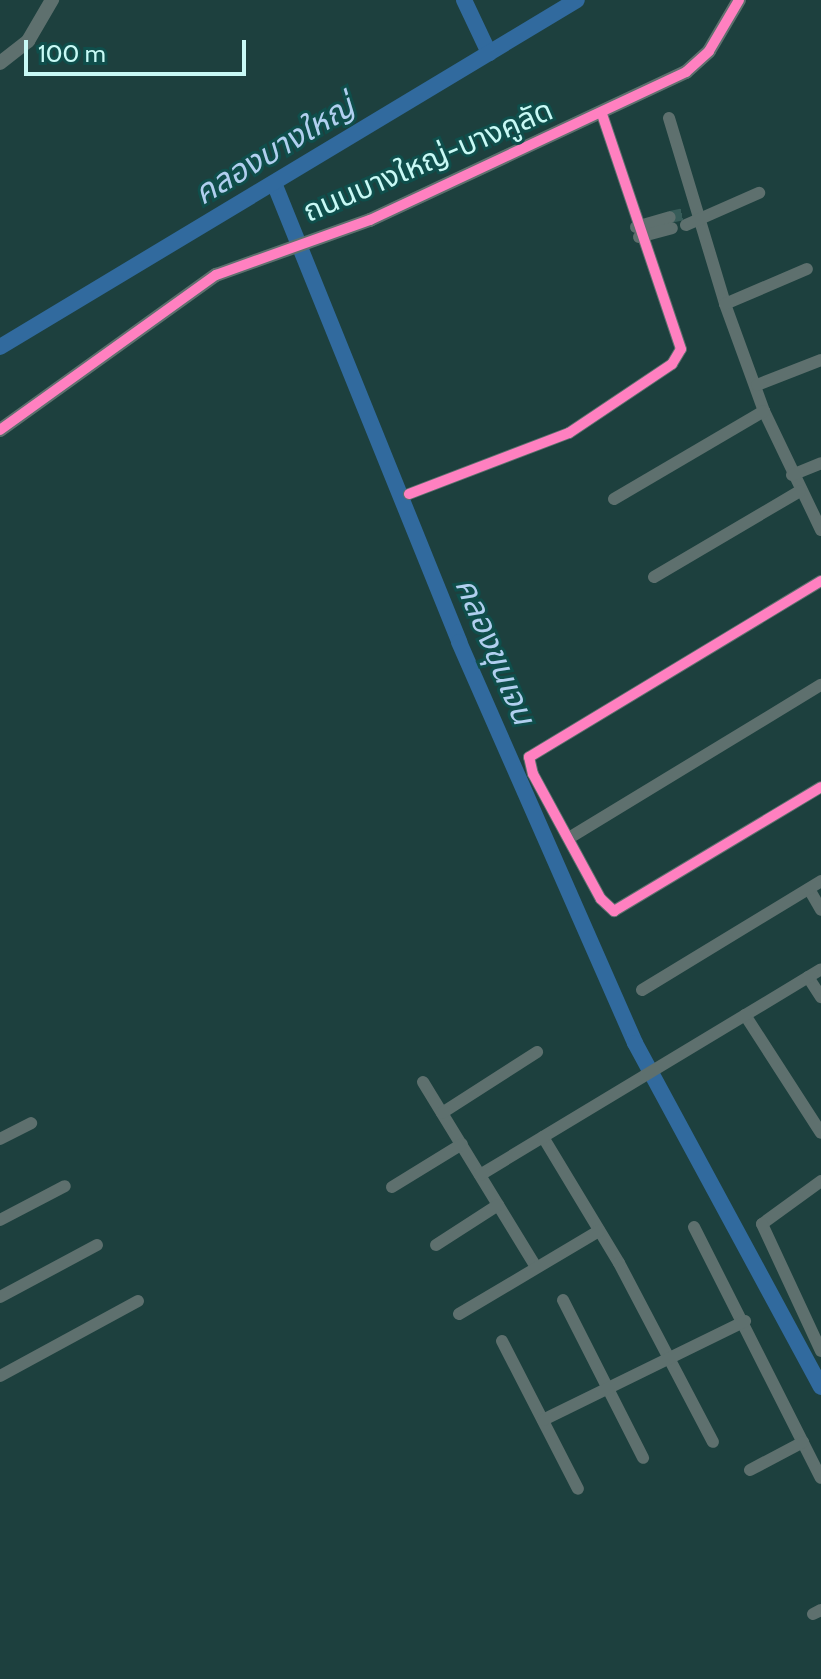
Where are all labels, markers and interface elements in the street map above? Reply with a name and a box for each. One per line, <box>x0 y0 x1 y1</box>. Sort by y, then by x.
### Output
scale bar <box>28 24 250 74</box>
text: 100 m <box>38 39 106 68</box>
water label: คลองบางใหญ่ <box>187 87 361 213</box>
street label: ถนนบางใหญ่-บางคูลัด <box>298 92 558 230</box>
water label: คลองขุนเจน <box>447 572 543 730</box>

